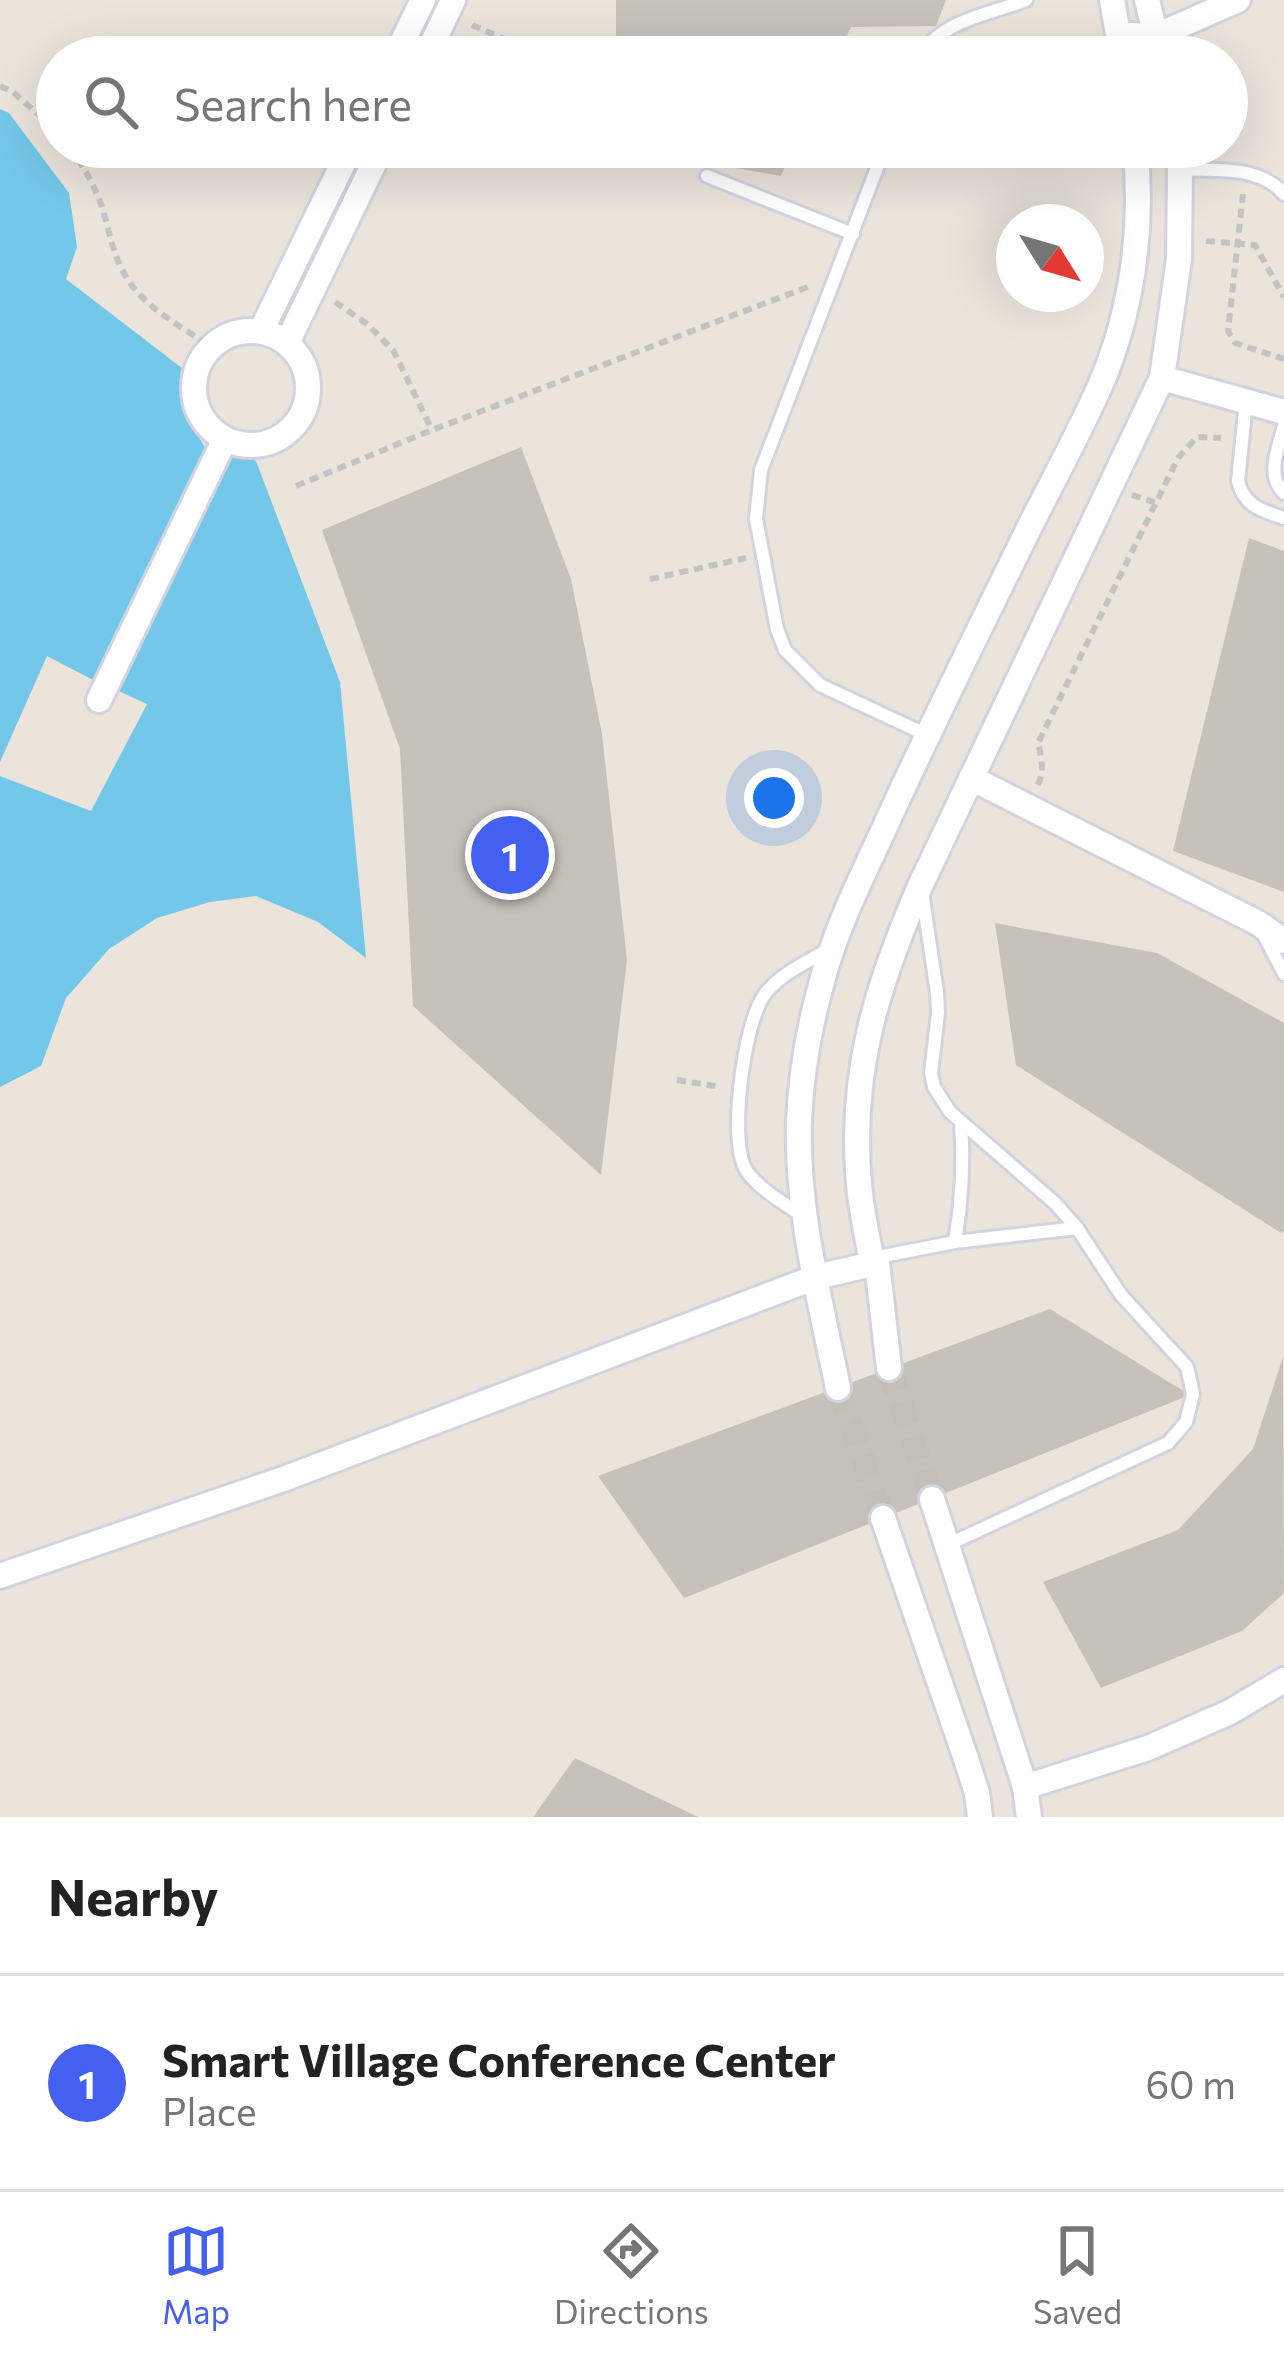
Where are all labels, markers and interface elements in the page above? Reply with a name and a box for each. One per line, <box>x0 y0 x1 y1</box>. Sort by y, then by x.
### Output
search box <box>36 36 1248 168</box>
icon: search <box>78 69 144 135</box>
text: Search here <box>174 75 412 130</box>
north arrow <box>996 204 1104 312</box>
your location <box>744 768 804 828</box>
pin: 1 <box>471 810 549 900</box>
text: Nearby <box>48 1864 218 1927</box>
text: Smart Village Conference Center <box>162 2031 836 2086</box>
text: 1 <box>78 2059 96 2107</box>
text: 60 m <box>1145 2059 1236 2107</box>
text: Place <box>162 2086 257 2134</box>
tab: Map <box>162 2218 230 2331</box>
tab: Directions <box>554 2218 709 2331</box>
tab: Saved <box>1033 2218 1122 2331</box>

